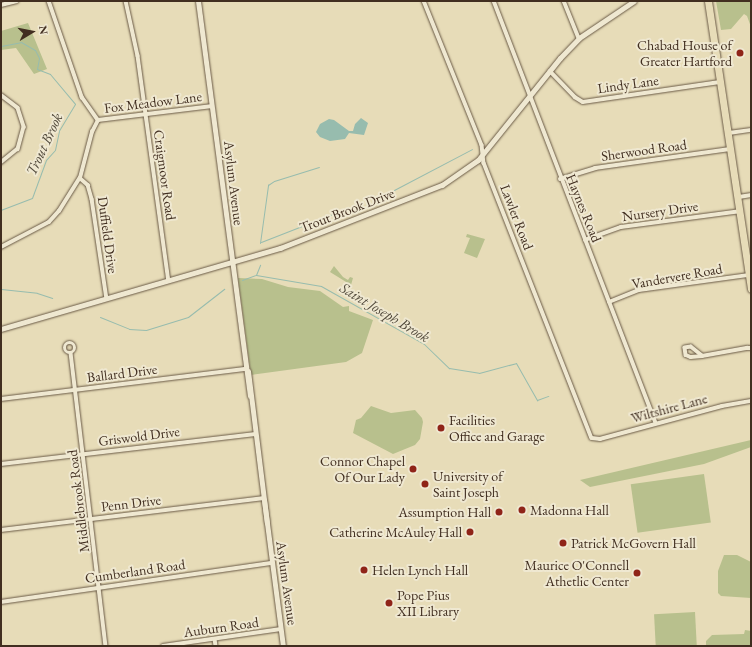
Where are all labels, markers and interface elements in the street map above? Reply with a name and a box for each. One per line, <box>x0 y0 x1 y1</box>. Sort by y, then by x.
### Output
north arrow <box>12 12 52 52</box>
text: N <box>36 24 51 36</box>
place label: Chabad House of Greater Hartford <box>637 37 732 70</box>
marker: Chabad House of Greater Hartford <box>735 48 745 58</box>
street label: Lindy Lane <box>596 71 660 97</box>
street label: Fox Meadow Lane <box>103 88 203 116</box>
water label: Trout Brook <box>22 110 66 178</box>
street label: Craigmoor Road <box>150 129 180 221</box>
street label: Sherwood Road <box>600 136 688 164</box>
street label: Asylum Avenue <box>220 140 248 226</box>
street label: Haynes Road <box>563 171 605 245</box>
street label: Lawler Road <box>497 182 537 252</box>
street label: Trout Brook Drive <box>297 184 397 236</box>
street label: Duffield Drive <box>94 196 122 274</box>
street label: Nursery Drive <box>621 197 699 225</box>
street label: Vandervere Road <box>630 260 724 292</box>
water label: Saint Joseph Brook <box>337 278 433 346</box>
street label: Ballard Drive <box>86 360 158 386</box>
street label: Wiltshire Lane <box>629 390 709 426</box>
place label: Facilities Office and Garage <box>449 412 545 444</box>
street label: Griswold Drive <box>97 423 181 449</box>
marker: Facilities Office and Garage <box>436 423 446 433</box>
street label: Middlebrook Road <box>63 449 93 553</box>
place label: Connor Chapel Of Our Lady <box>320 453 405 486</box>
marker: Connor Chapel Of Our Lady <box>408 464 418 474</box>
place label: University of Saint Joseph <box>433 468 503 500</box>
marker: University of Saint Joseph <box>420 479 430 489</box>
street label: Penn Drive <box>100 491 162 515</box>
place label: Madonna Hall <box>530 502 609 518</box>
place label: Assumption Hall <box>398 504 491 520</box>
marker: Madonna Hall <box>517 505 527 515</box>
marker: Assumption Hall <box>494 507 504 517</box>
place label: Catherine McAuley Hall <box>329 524 462 540</box>
marker: Catherine McAuley Hall <box>465 527 475 537</box>
place label: Patrick McGovern Hall <box>571 535 696 551</box>
marker: Patrick McGovern Hall <box>558 538 568 548</box>
street label: Asylum Avenue <box>273 540 301 626</box>
street label: Cumberland Road <box>84 556 186 586</box>
place label: Maurice O'Connell Athetlic Center <box>525 557 629 590</box>
place label: Helen Lynch Hall <box>372 562 468 578</box>
marker: Helen Lynch Hall <box>359 565 369 575</box>
marker: Maurice O'Connell Athetlic Center <box>632 568 642 578</box>
place label: Pope Pius XII Library <box>397 587 459 620</box>
marker: Pope Pius XII Library <box>384 598 394 608</box>
street label: Auburn Road <box>182 613 260 641</box>

